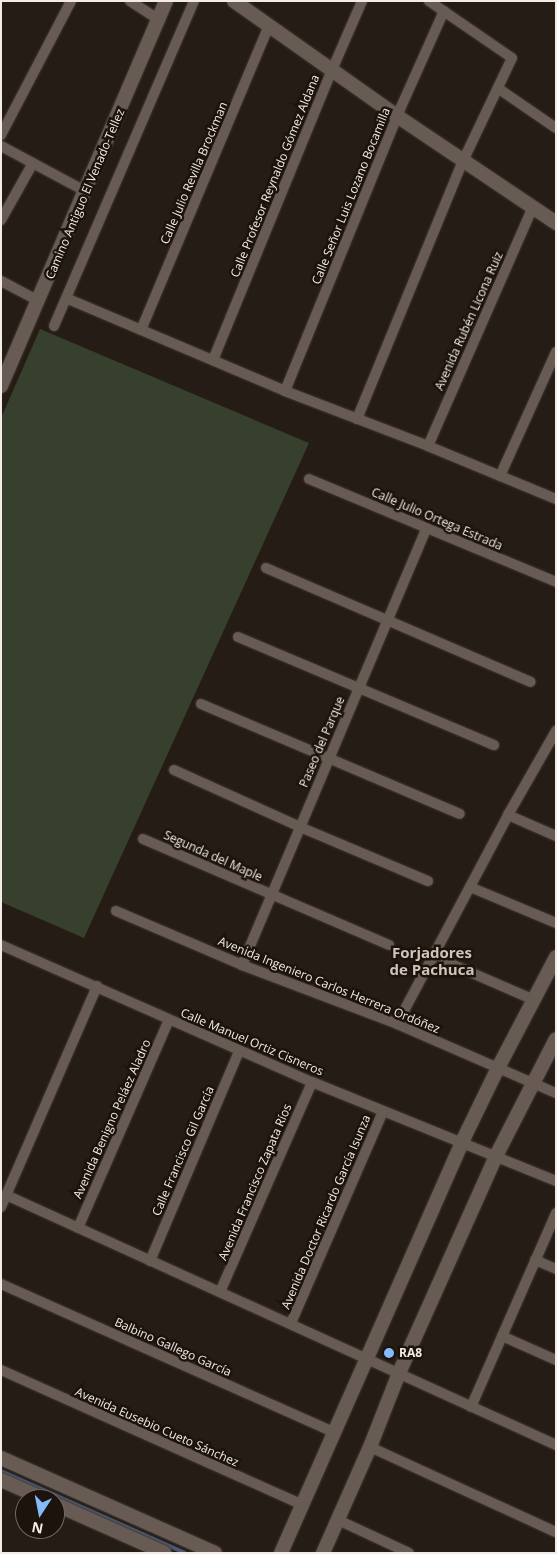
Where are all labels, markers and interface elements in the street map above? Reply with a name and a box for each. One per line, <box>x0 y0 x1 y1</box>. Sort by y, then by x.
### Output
street label: Calle Profesor Reynaldo Gómez Aldana <box>228 73 322 279</box>
street label: Calle Julio Revilla Brockman <box>157 100 231 246</box>
street label: Calle Señor Luis Lozano Bocamilla <box>309 106 393 286</box>
street label: Camino Antiguo El Venado-Tellez <box>43 107 127 281</box>
street label: Avenida Rubén Licona Ruiz <box>432 250 506 392</box>
street label: Calle Julio Ortega Estrada <box>369 485 505 553</box>
street label: Paseo del Parque <box>296 694 348 790</box>
street label: Segunda del Maple <box>161 828 265 884</box>
street label: Avenida Ingeniero Carlos Herrera Ordóñez <box>216 934 442 1036</box>
district label: Forjadores de Pachuca <box>390 943 474 978</box>
street label: Calle Manuel Ortiz Cisneros <box>178 1005 326 1079</box>
street label: Avenida Benigno Peláez Aladro <box>70 1037 154 1201</box>
street label: Calle Francisco Gil García <box>149 1084 217 1218</box>
street label: Avenida Francisco Zapata Ríos <box>215 1102 295 1262</box>
street label: Avenida Doctor Ricardo García Isunza <box>278 1113 374 1311</box>
street label: Balbino Gallego García <box>112 1315 234 1379</box>
place label: RA8 <box>399 1346 422 1360</box>
marker: RA8 <box>383 1347 395 1359</box>
street label: Avenida Eusebio Cueto Sánchez <box>73 1384 241 1470</box>
north arrow <box>15 1489 65 1539</box>
text: N <box>30 1518 45 1539</box>

